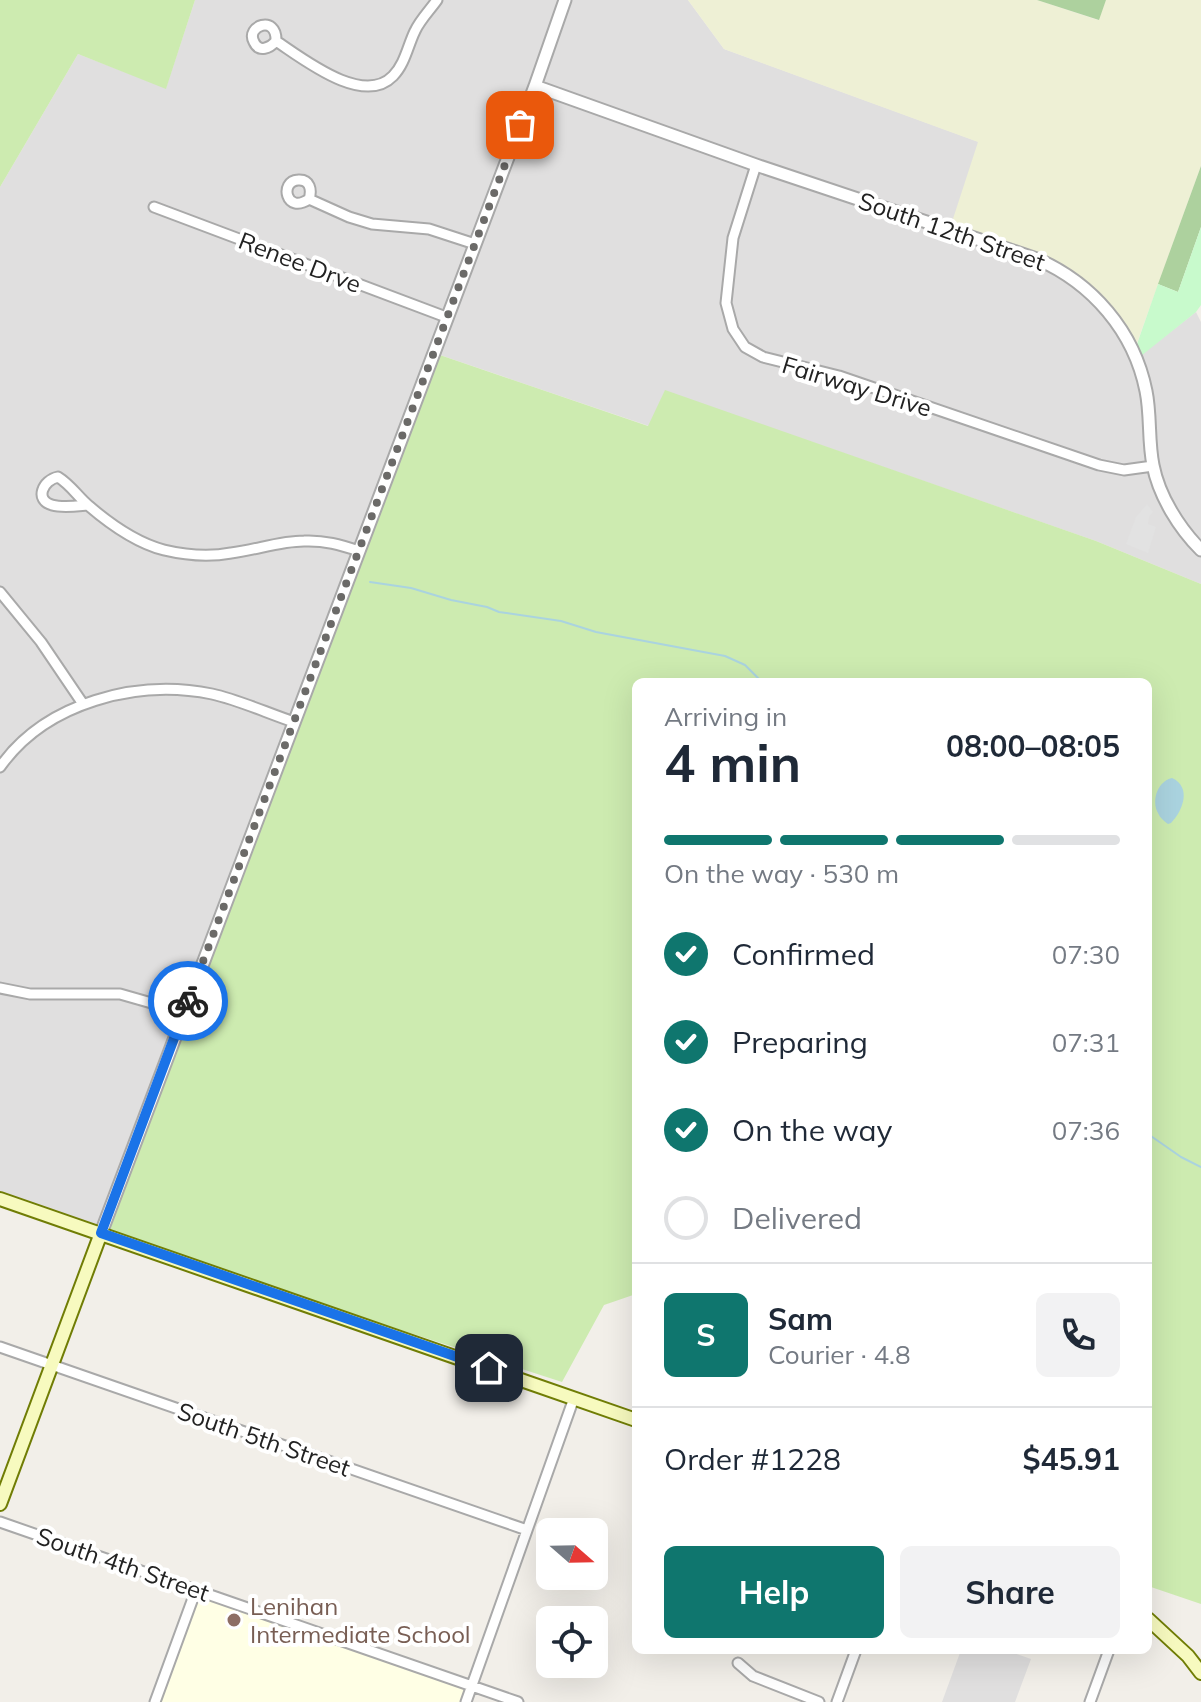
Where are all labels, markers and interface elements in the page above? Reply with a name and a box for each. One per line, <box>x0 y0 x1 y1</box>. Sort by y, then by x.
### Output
pin <box>486 91 554 159</box>
icon: bag <box>498 103 542 147</box>
street label: South 12th Street <box>855 185 1049 277</box>
street label: Renee Drve <box>234 225 366 299</box>
street label: Fairway Drive <box>779 349 935 423</box>
text: Arriving in <box>664 700 787 733</box>
text: 08:00–08:05 <box>946 727 1120 765</box>
text: 4 min <box>664 730 801 795</box>
text: On the way · 530 m <box>664 857 899 890</box>
icon: check <box>664 932 708 976</box>
text: Confirmed <box>732 935 875 973</box>
text: 07:30 <box>1052 938 1120 971</box>
courier <box>148 961 228 1041</box>
icon: bike <box>166 979 210 1023</box>
icon: check <box>664 1020 708 1064</box>
text: Preparing <box>732 1023 868 1061</box>
text: 07:31 <box>1052 1026 1120 1059</box>
icon: check <box>664 1108 708 1152</box>
text: On the way <box>732 1111 892 1149</box>
text: 07:36 <box>1052 1114 1120 1147</box>
text: Delivered <box>732 1199 862 1237</box>
button: phone <box>1036 1293 1120 1377</box>
text: Sam <box>768 1300 833 1338</box>
text: S <box>696 1316 716 1354</box>
pin <box>455 1334 523 1402</box>
text: Courier · 4.8 <box>768 1338 911 1371</box>
icon: home <box>467 1346 511 1390</box>
street label: South 5th Street <box>174 1395 354 1483</box>
text: Order #1228 <box>664 1440 841 1478</box>
text: $45.91 <box>1023 1440 1120 1478</box>
north arrow <box>536 1518 608 1590</box>
map controls <box>536 1518 608 1678</box>
street label: South 4th Street <box>33 1520 213 1608</box>
button: Help <box>664 1546 884 1638</box>
button: Share <box>900 1546 1120 1638</box>
place label: Lenihan Intermediate School <box>250 1591 471 1649</box>
button: locate <box>536 1606 608 1678</box>
marker: Lenihan Intermediate School <box>225 1611 243 1629</box>

